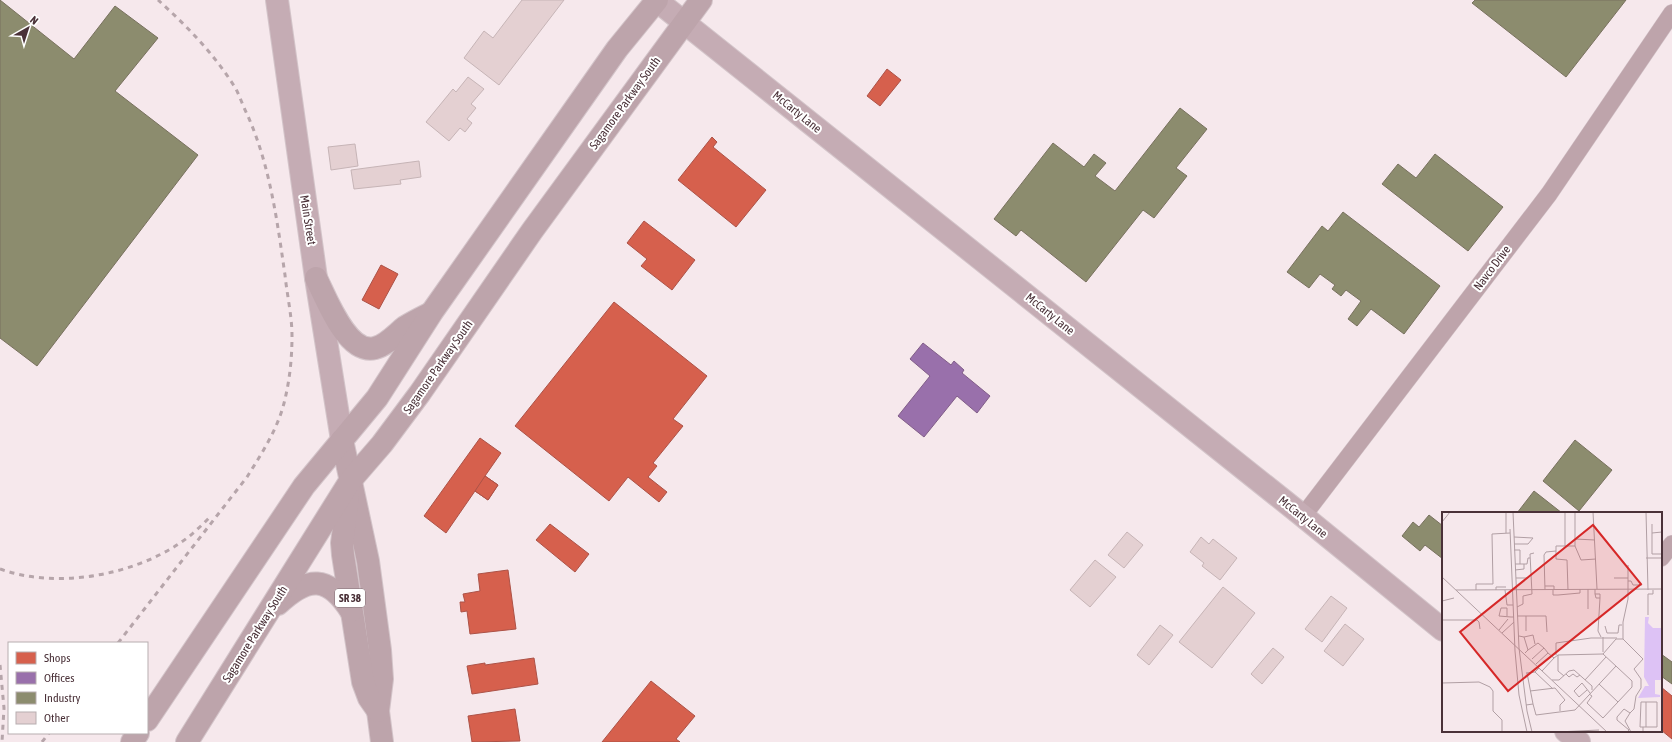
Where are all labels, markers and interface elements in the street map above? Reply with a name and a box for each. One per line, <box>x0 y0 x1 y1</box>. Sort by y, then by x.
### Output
north arrow <box>8 8 48 48</box>
text: N <box>28 14 41 27</box>
street label: Sagamore Parkway South <box>587 54 663 152</box>
street label: McCarty Lane <box>770 88 824 136</box>
street label: Main Street <box>297 194 319 246</box>
street label: Navco Drive <box>1471 243 1513 293</box>
street label: McCarty Lane <box>1023 290 1077 338</box>
street label: Sagamore Parkway South <box>400 318 476 416</box>
street label: McCarty Lane <box>1276 493 1330 541</box>
inset map <box>1442 512 1662 732</box>
street label: Sagamore Parkway South <box>220 583 290 685</box>
road number: SR 38 <box>335 589 365 607</box>
legend <box>8 642 148 734</box>
text: Shops <box>44 651 70 665</box>
text: Offices <box>44 671 74 685</box>
text: Industry <box>44 691 81 705</box>
text: Other <box>44 711 70 725</box>

